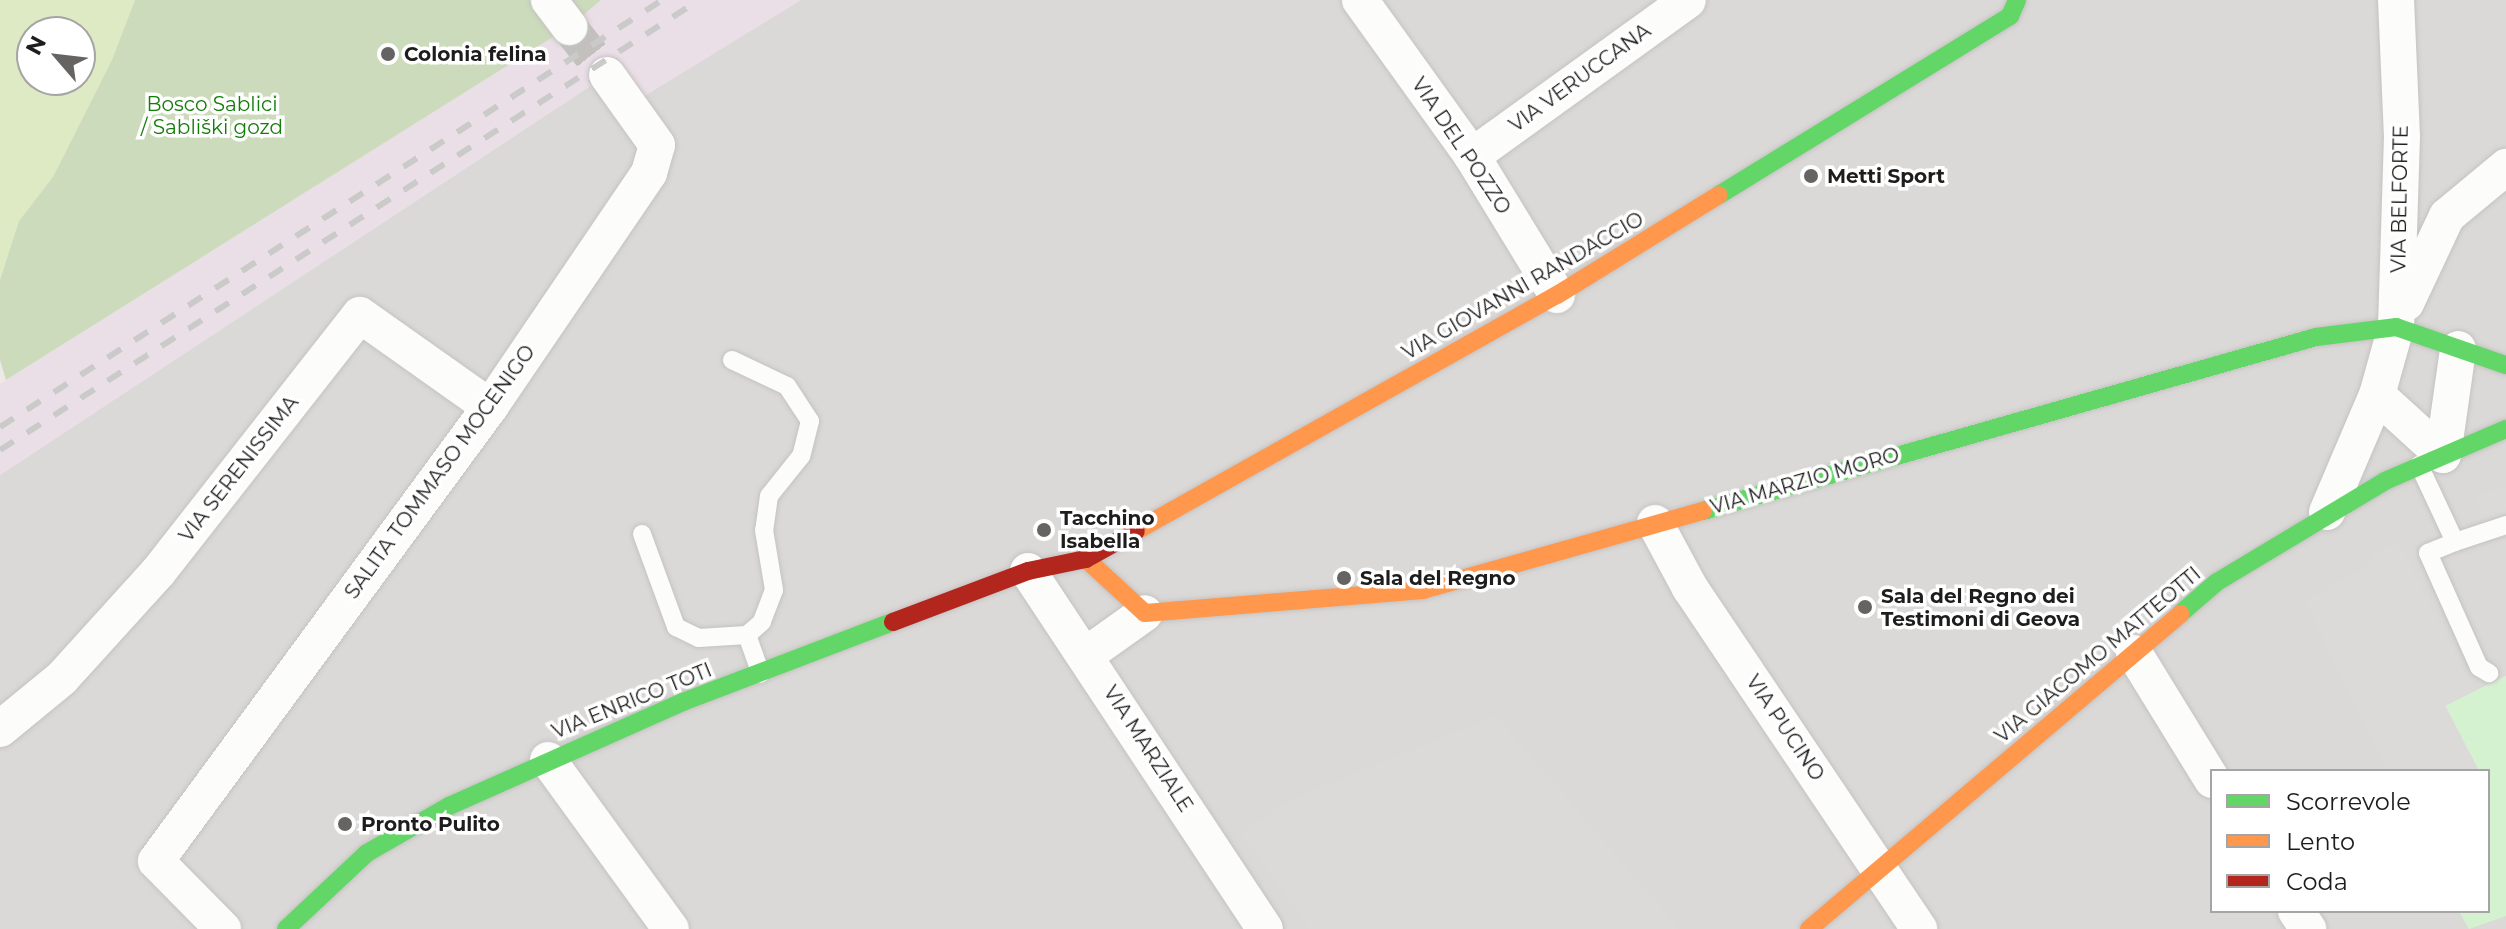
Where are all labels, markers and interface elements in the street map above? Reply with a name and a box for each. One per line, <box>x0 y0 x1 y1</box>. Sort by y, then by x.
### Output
north arrow <box>16 16 96 96</box>
street label: VIA VERUCCANA <box>1505 19 1655 137</box>
text: N <box>20 31 52 60</box>
place label: Colonia felina <box>404 42 547 66</box>
marker: Colonia felina <box>379 45 397 63</box>
street label: VIA DEL POZZO <box>1406 73 1516 219</box>
park label: Bosco Sablici / Sabliški gozd <box>141 93 283 140</box>
street label: VIA BELFORTE <box>2387 125 2413 273</box>
place label: Metti Sport <box>1827 164 1945 188</box>
marker: Metti Sport <box>1802 167 1820 185</box>
street label: VIA GIOVANNI RANDACCIO <box>1398 207 1648 365</box>
street label: SALITA TOMMASO MOCENIGO <box>340 340 540 604</box>
street label: VIA SERENISSIMA <box>174 391 304 547</box>
street label: VIA MARZIO MORO <box>1708 443 1902 519</box>
place label: Tacchino Isabella <box>1060 506 1155 553</box>
marker: Tacchino Isabella <box>1035 521 1053 539</box>
street label: VIA GIACOMO MATTEOTTI <box>1990 562 2206 748</box>
place label: Sala del Regno <box>1360 566 1516 590</box>
marker: Sala del Regno <box>1335 569 1353 587</box>
place label: Sala del Regno dei Testimoni di Geova <box>1881 584 2080 631</box>
marker: Sala del Regno dei Testimoni di Geova <box>1856 598 1874 616</box>
street label: VIA ENRICO TOTI <box>549 658 715 744</box>
street label: VIA PUCINO <box>1741 670 1829 786</box>
street label: VIA MARZIALE <box>1098 681 1198 817</box>
legend <box>2210 769 2490 913</box>
text: Scorrevole <box>2286 787 2411 816</box>
place label: Pronto Pulito <box>361 812 500 836</box>
marker: Pronto Pulito <box>336 815 354 833</box>
text: Lento <box>2286 827 2355 856</box>
text: Coda <box>2286 867 2348 896</box>

